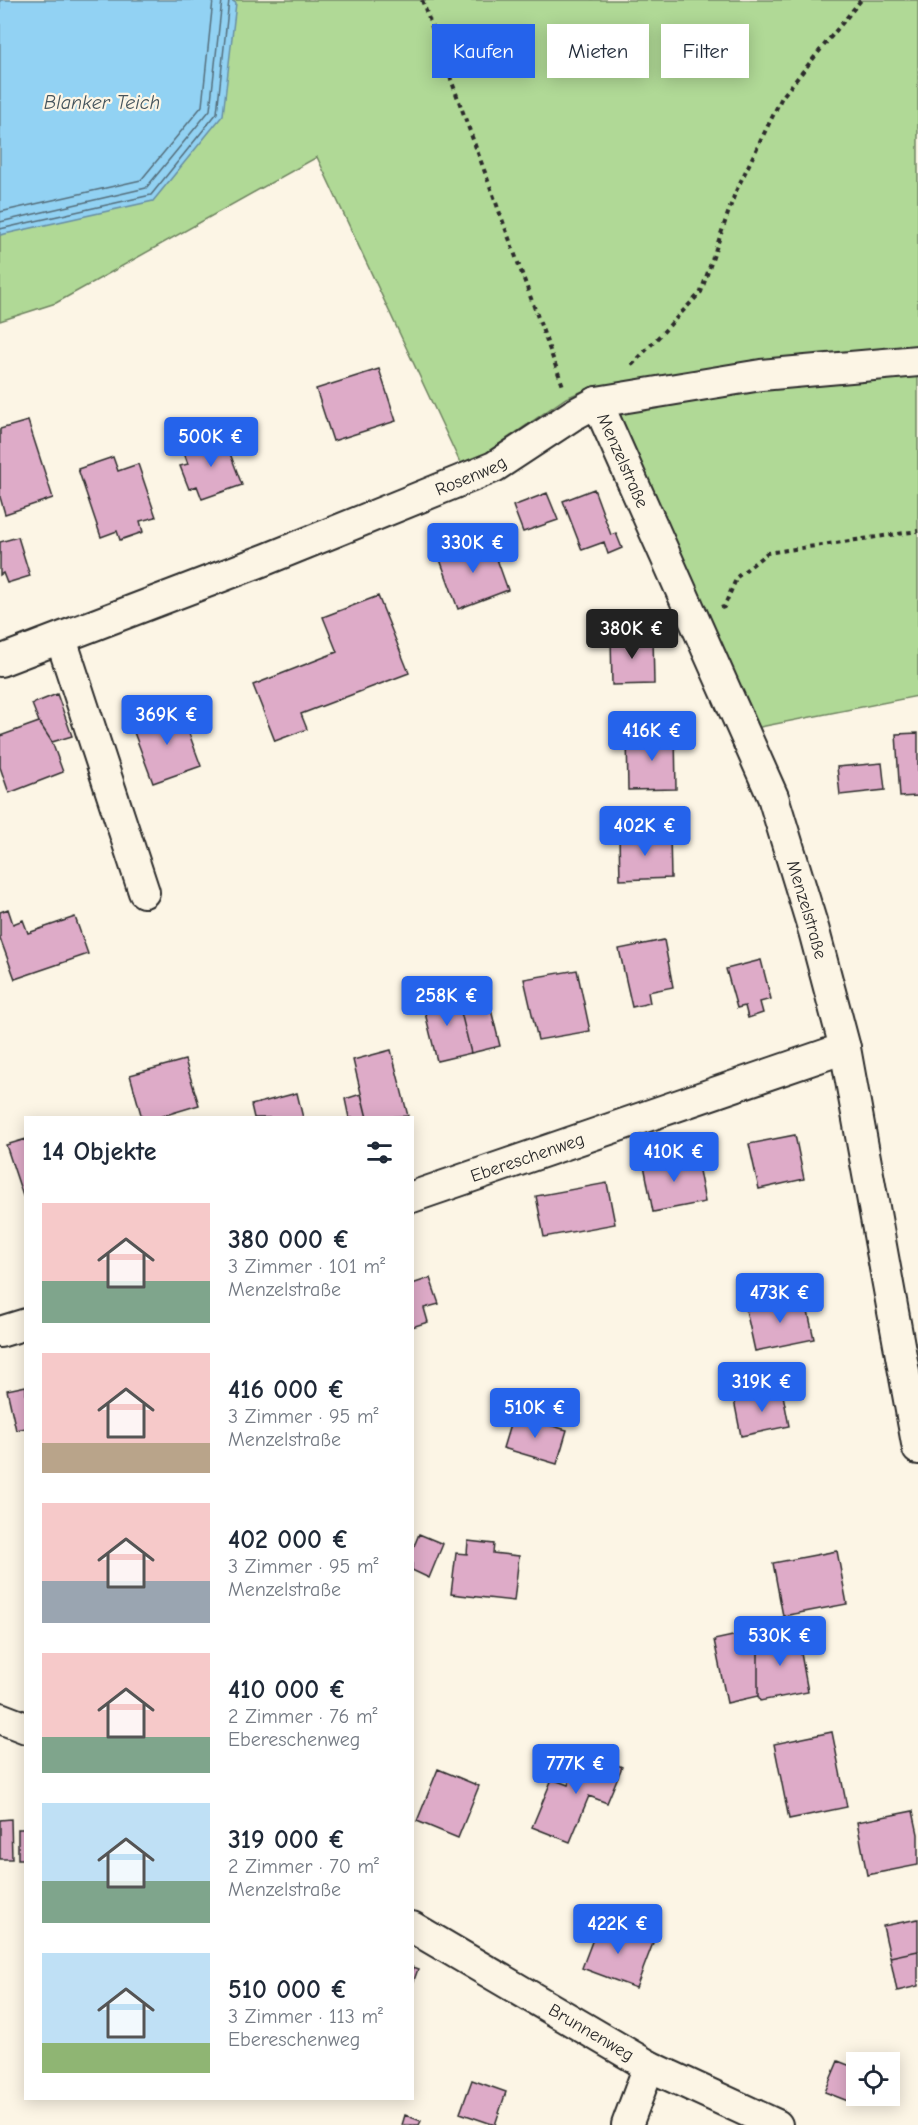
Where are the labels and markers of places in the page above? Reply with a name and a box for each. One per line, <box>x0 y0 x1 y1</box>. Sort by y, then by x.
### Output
pin: 500K € <box>162 417 260 468</box>
pin: 330K € <box>424 523 522 574</box>
pin: 380K € <box>583 609 681 660</box>
pin: 369K € <box>118 695 216 746</box>
pin: 416K € <box>603 711 701 762</box>
pin: 402K € <box>596 806 694 857</box>
pin: 258K € <box>398 976 496 1027</box>
pin: 410K € <box>625 1132 723 1183</box>
pin: 473K € <box>731 1273 829 1324</box>
pin: 319K € <box>713 1362 811 1413</box>
pin: 510K € <box>486 1388 584 1439</box>
pin: 530K € <box>731 1616 829 1667</box>
pin: 777K € <box>527 1744 625 1795</box>
pin: 422K € <box>569 1904 667 1955</box>

